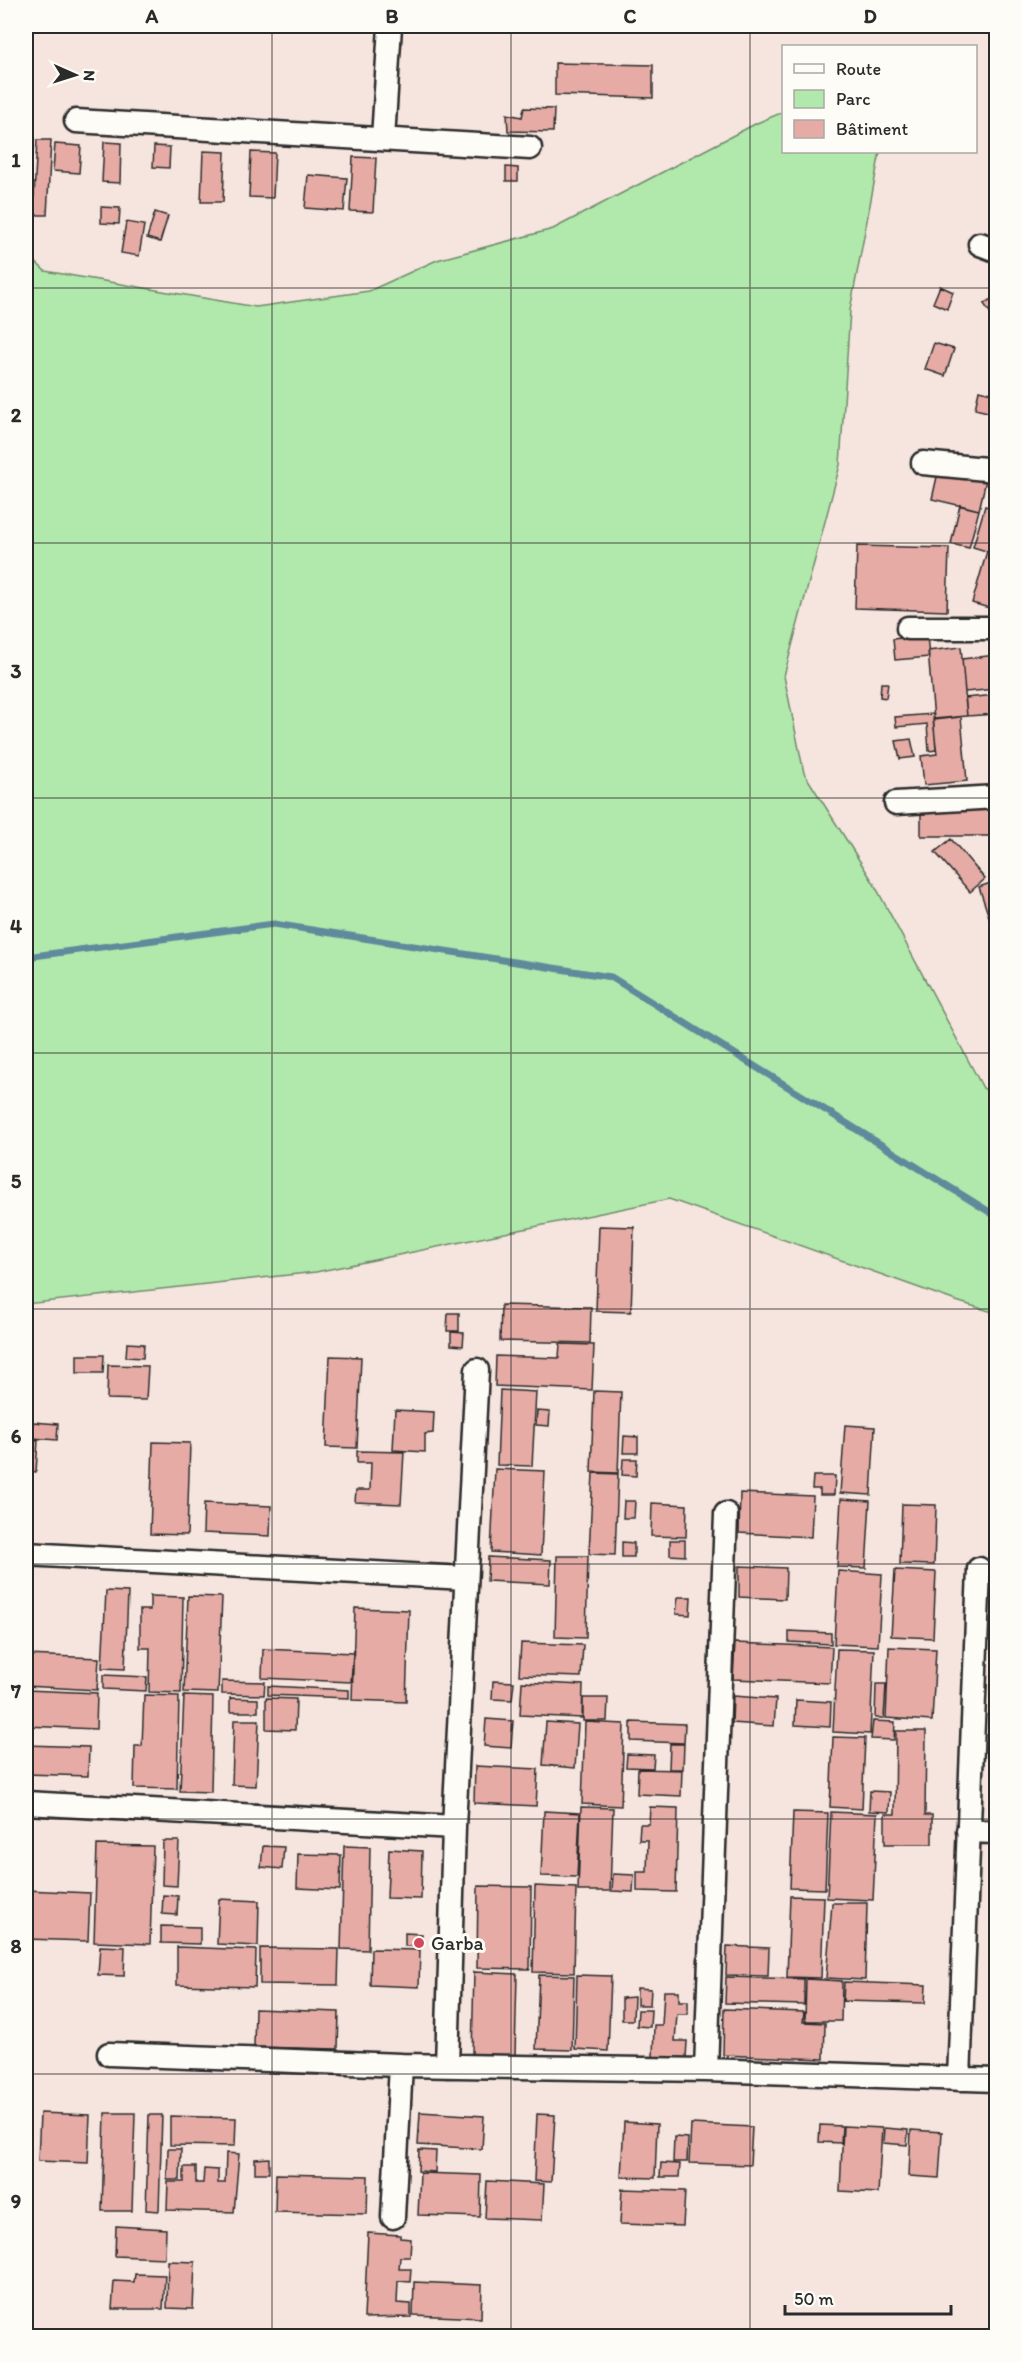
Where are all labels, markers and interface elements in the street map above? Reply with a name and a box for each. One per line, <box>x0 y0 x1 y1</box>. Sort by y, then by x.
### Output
text: A <box>145 4 159 28</box>
text: B <box>386 4 399 28</box>
text: C <box>624 4 637 28</box>
text: D <box>863 4 877 28</box>
north arrow <box>45 45 105 105</box>
legend <box>782 45 977 153</box>
text: Route <box>836 58 881 80</box>
text: N <box>80 70 99 82</box>
text: Parc <box>836 88 870 110</box>
text: Bâtiment <box>836 118 909 140</box>
text: 1 <box>11 148 21 172</box>
text: 2 <box>11 403 22 427</box>
text: 3 <box>11 659 22 683</box>
text: 4 <box>10 914 22 938</box>
text: 5 <box>11 1169 22 1193</box>
text: 6 <box>11 1424 22 1448</box>
text: 7 <box>10 1679 21 1703</box>
place label: Garba <box>431 1931 484 1955</box>
text: 8 <box>11 1934 22 1958</box>
marker: Garba <box>412 1936 426 1950</box>
text: 9 <box>11 2189 21 2213</box>
scale bar <box>785 2278 952 2316</box>
text: 50 m <box>794 2288 834 2310</box>

